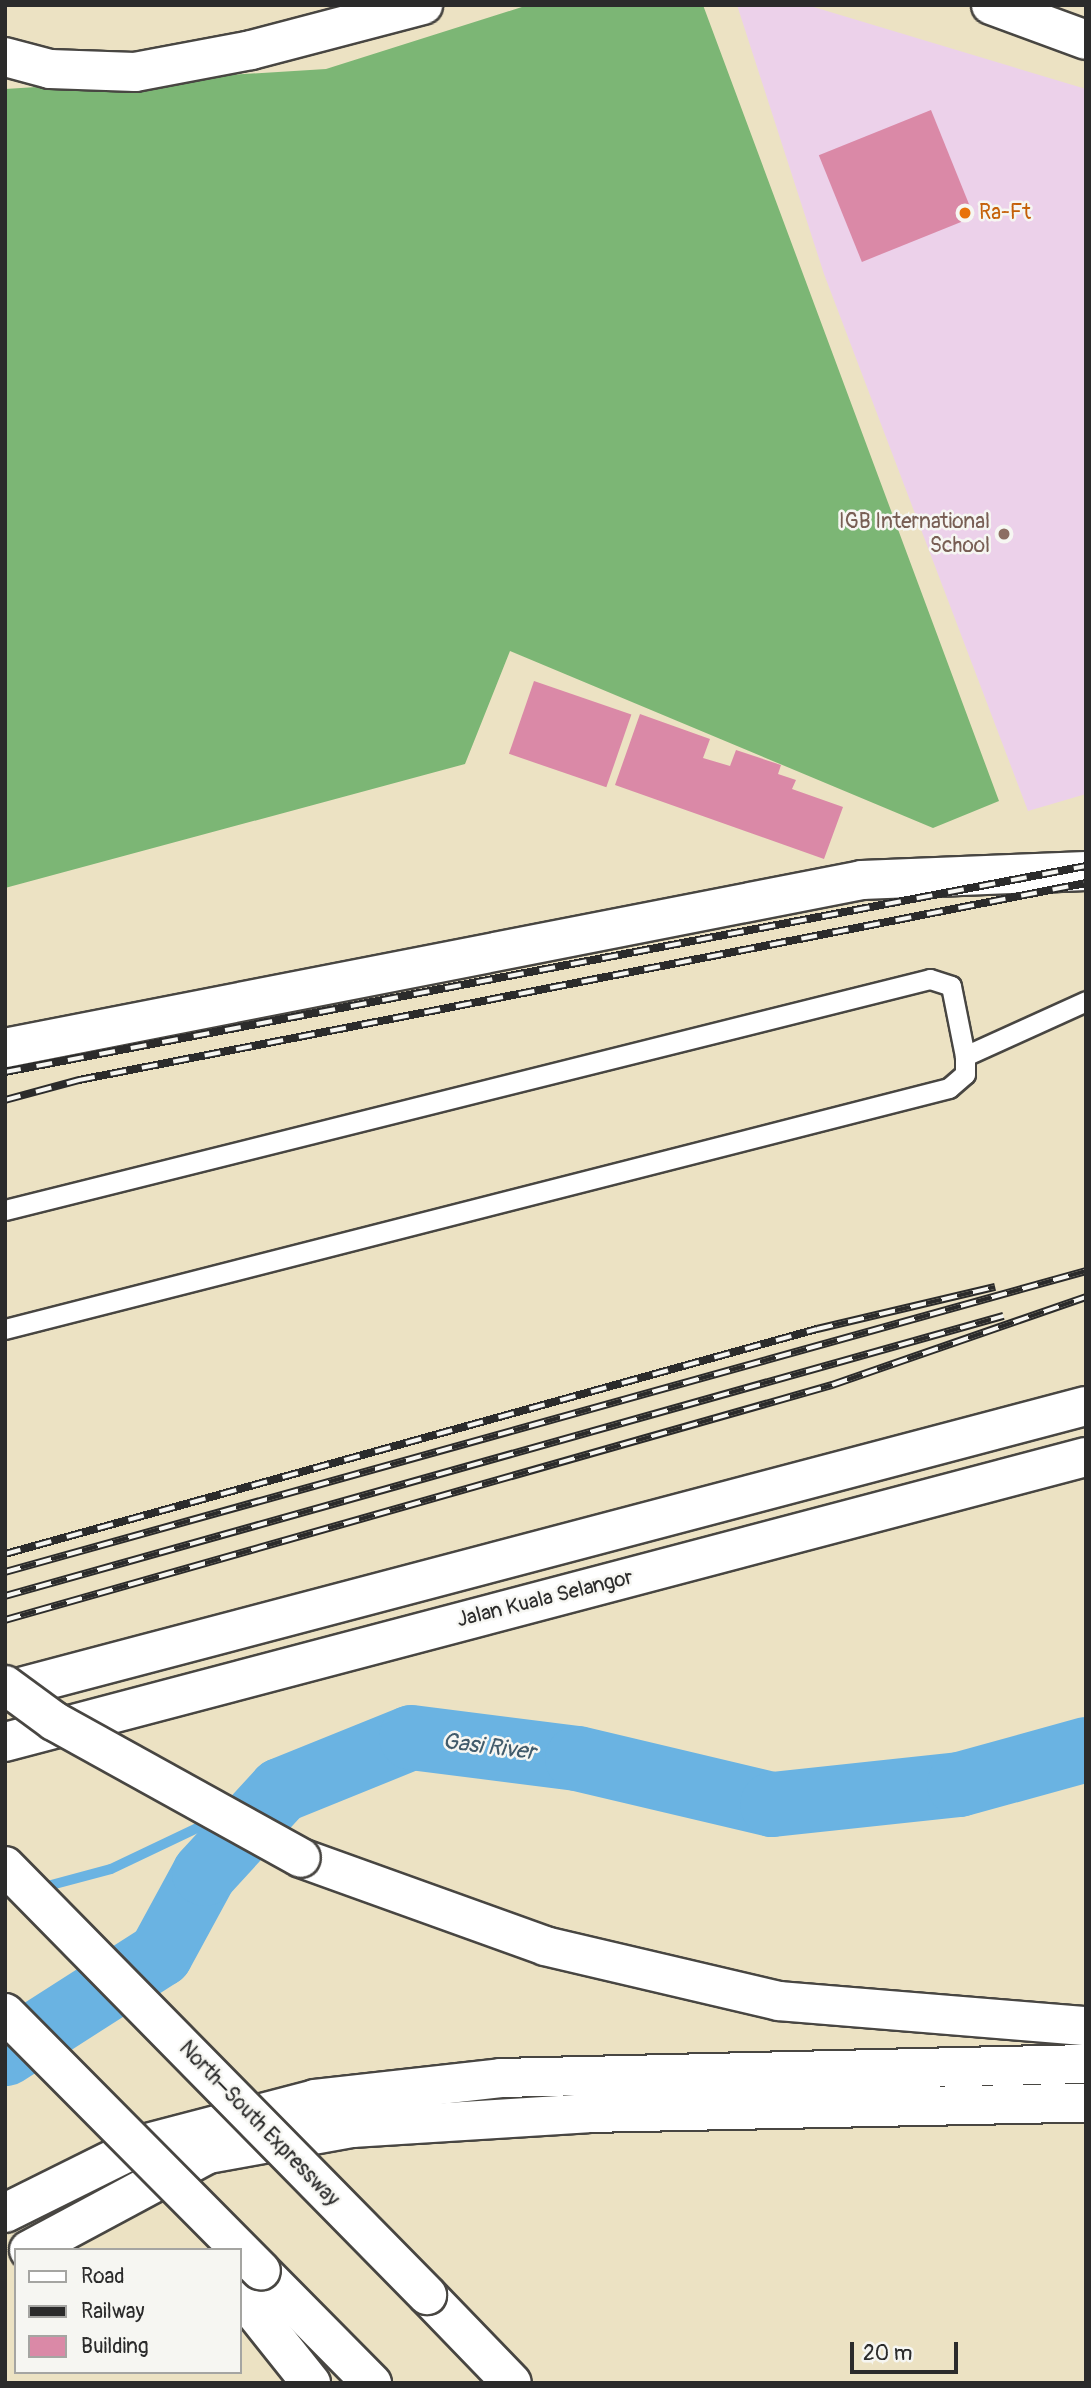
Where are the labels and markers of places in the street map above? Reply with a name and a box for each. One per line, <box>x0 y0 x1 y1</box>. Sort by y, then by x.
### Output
place label: Ra-Ft <box>979 200 1031 226</box>
marker: Ra-Ft <box>957 205 973 221</box>
place label: IGB International School <box>839 509 990 559</box>
marker: IGB International School <box>996 526 1012 542</box>

